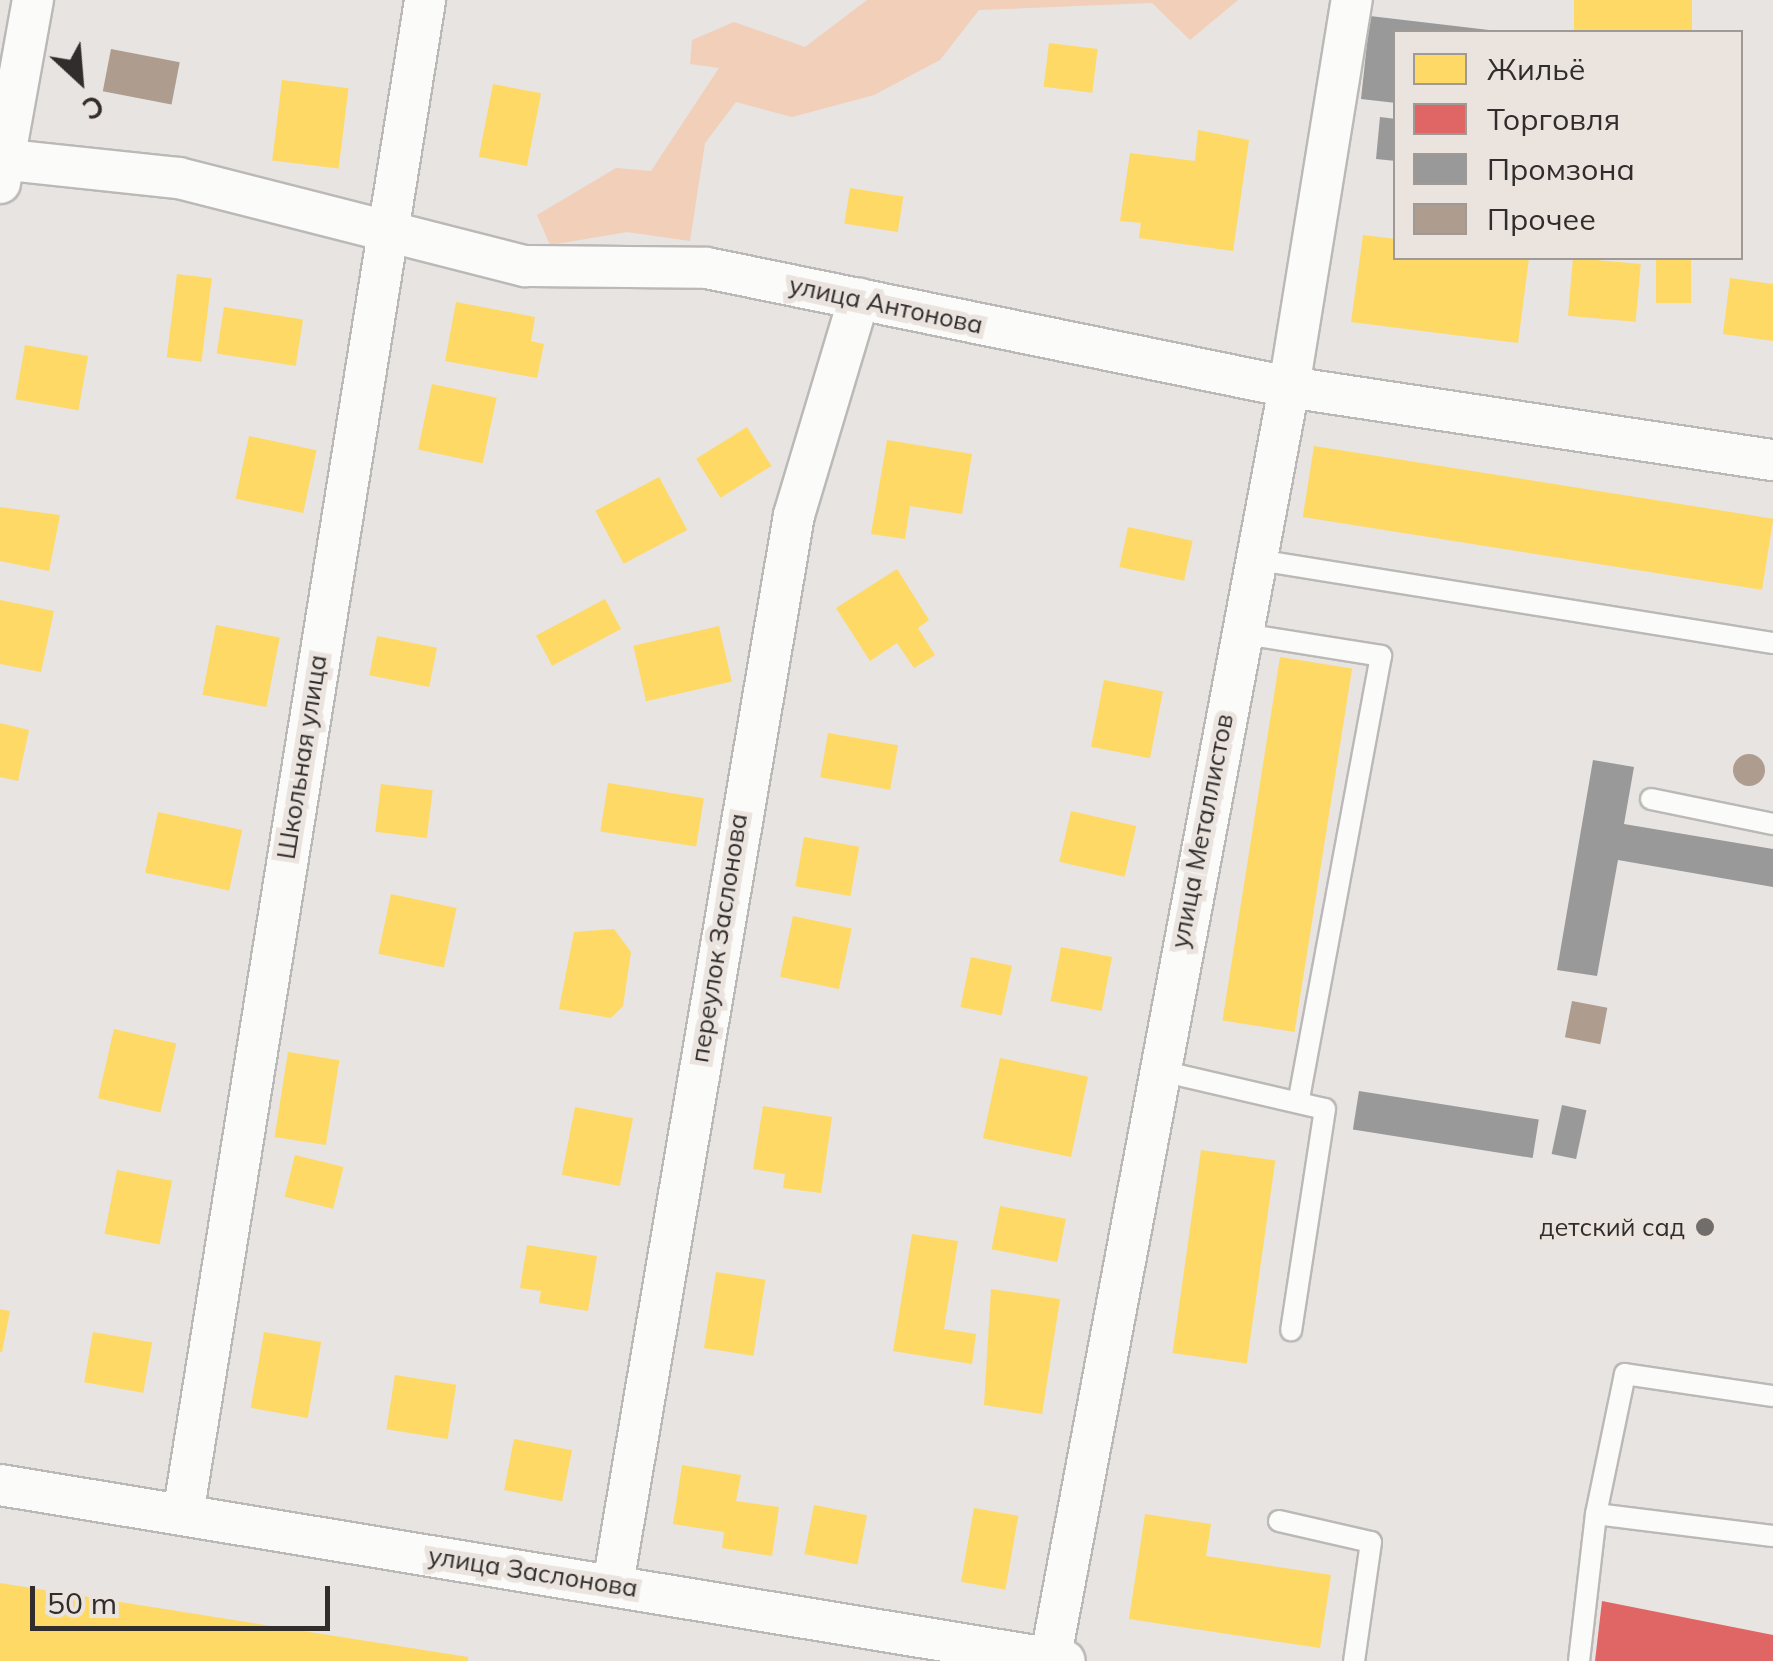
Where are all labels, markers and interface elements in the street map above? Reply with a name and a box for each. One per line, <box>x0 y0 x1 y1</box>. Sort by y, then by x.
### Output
north arrow <box>30 30 130 130</box>
legend <box>1393 30 1743 260</box>
text: Жильё <box>1487 50 1585 88</box>
text: С <box>77 87 110 127</box>
text: Торговля <box>1487 100 1620 138</box>
text: Промзона <box>1487 150 1635 188</box>
text: Прочее <box>1487 200 1596 238</box>
street label: улица Антонова <box>786 270 986 340</box>
street label: Школьная улица <box>271 653 333 861</box>
street label: улица Металлистов <box>1165 711 1239 951</box>
street label: переулок Заслонова <box>684 811 754 1065</box>
place label: детский сад <box>1539 1212 1685 1242</box>
marker: детский сад <box>1694 1216 1716 1238</box>
street label: улица Заслонова <box>426 1541 640 1603</box>
scale bar <box>35 1566 335 1628</box>
text: 50 m <box>47 1584 117 1622</box>

